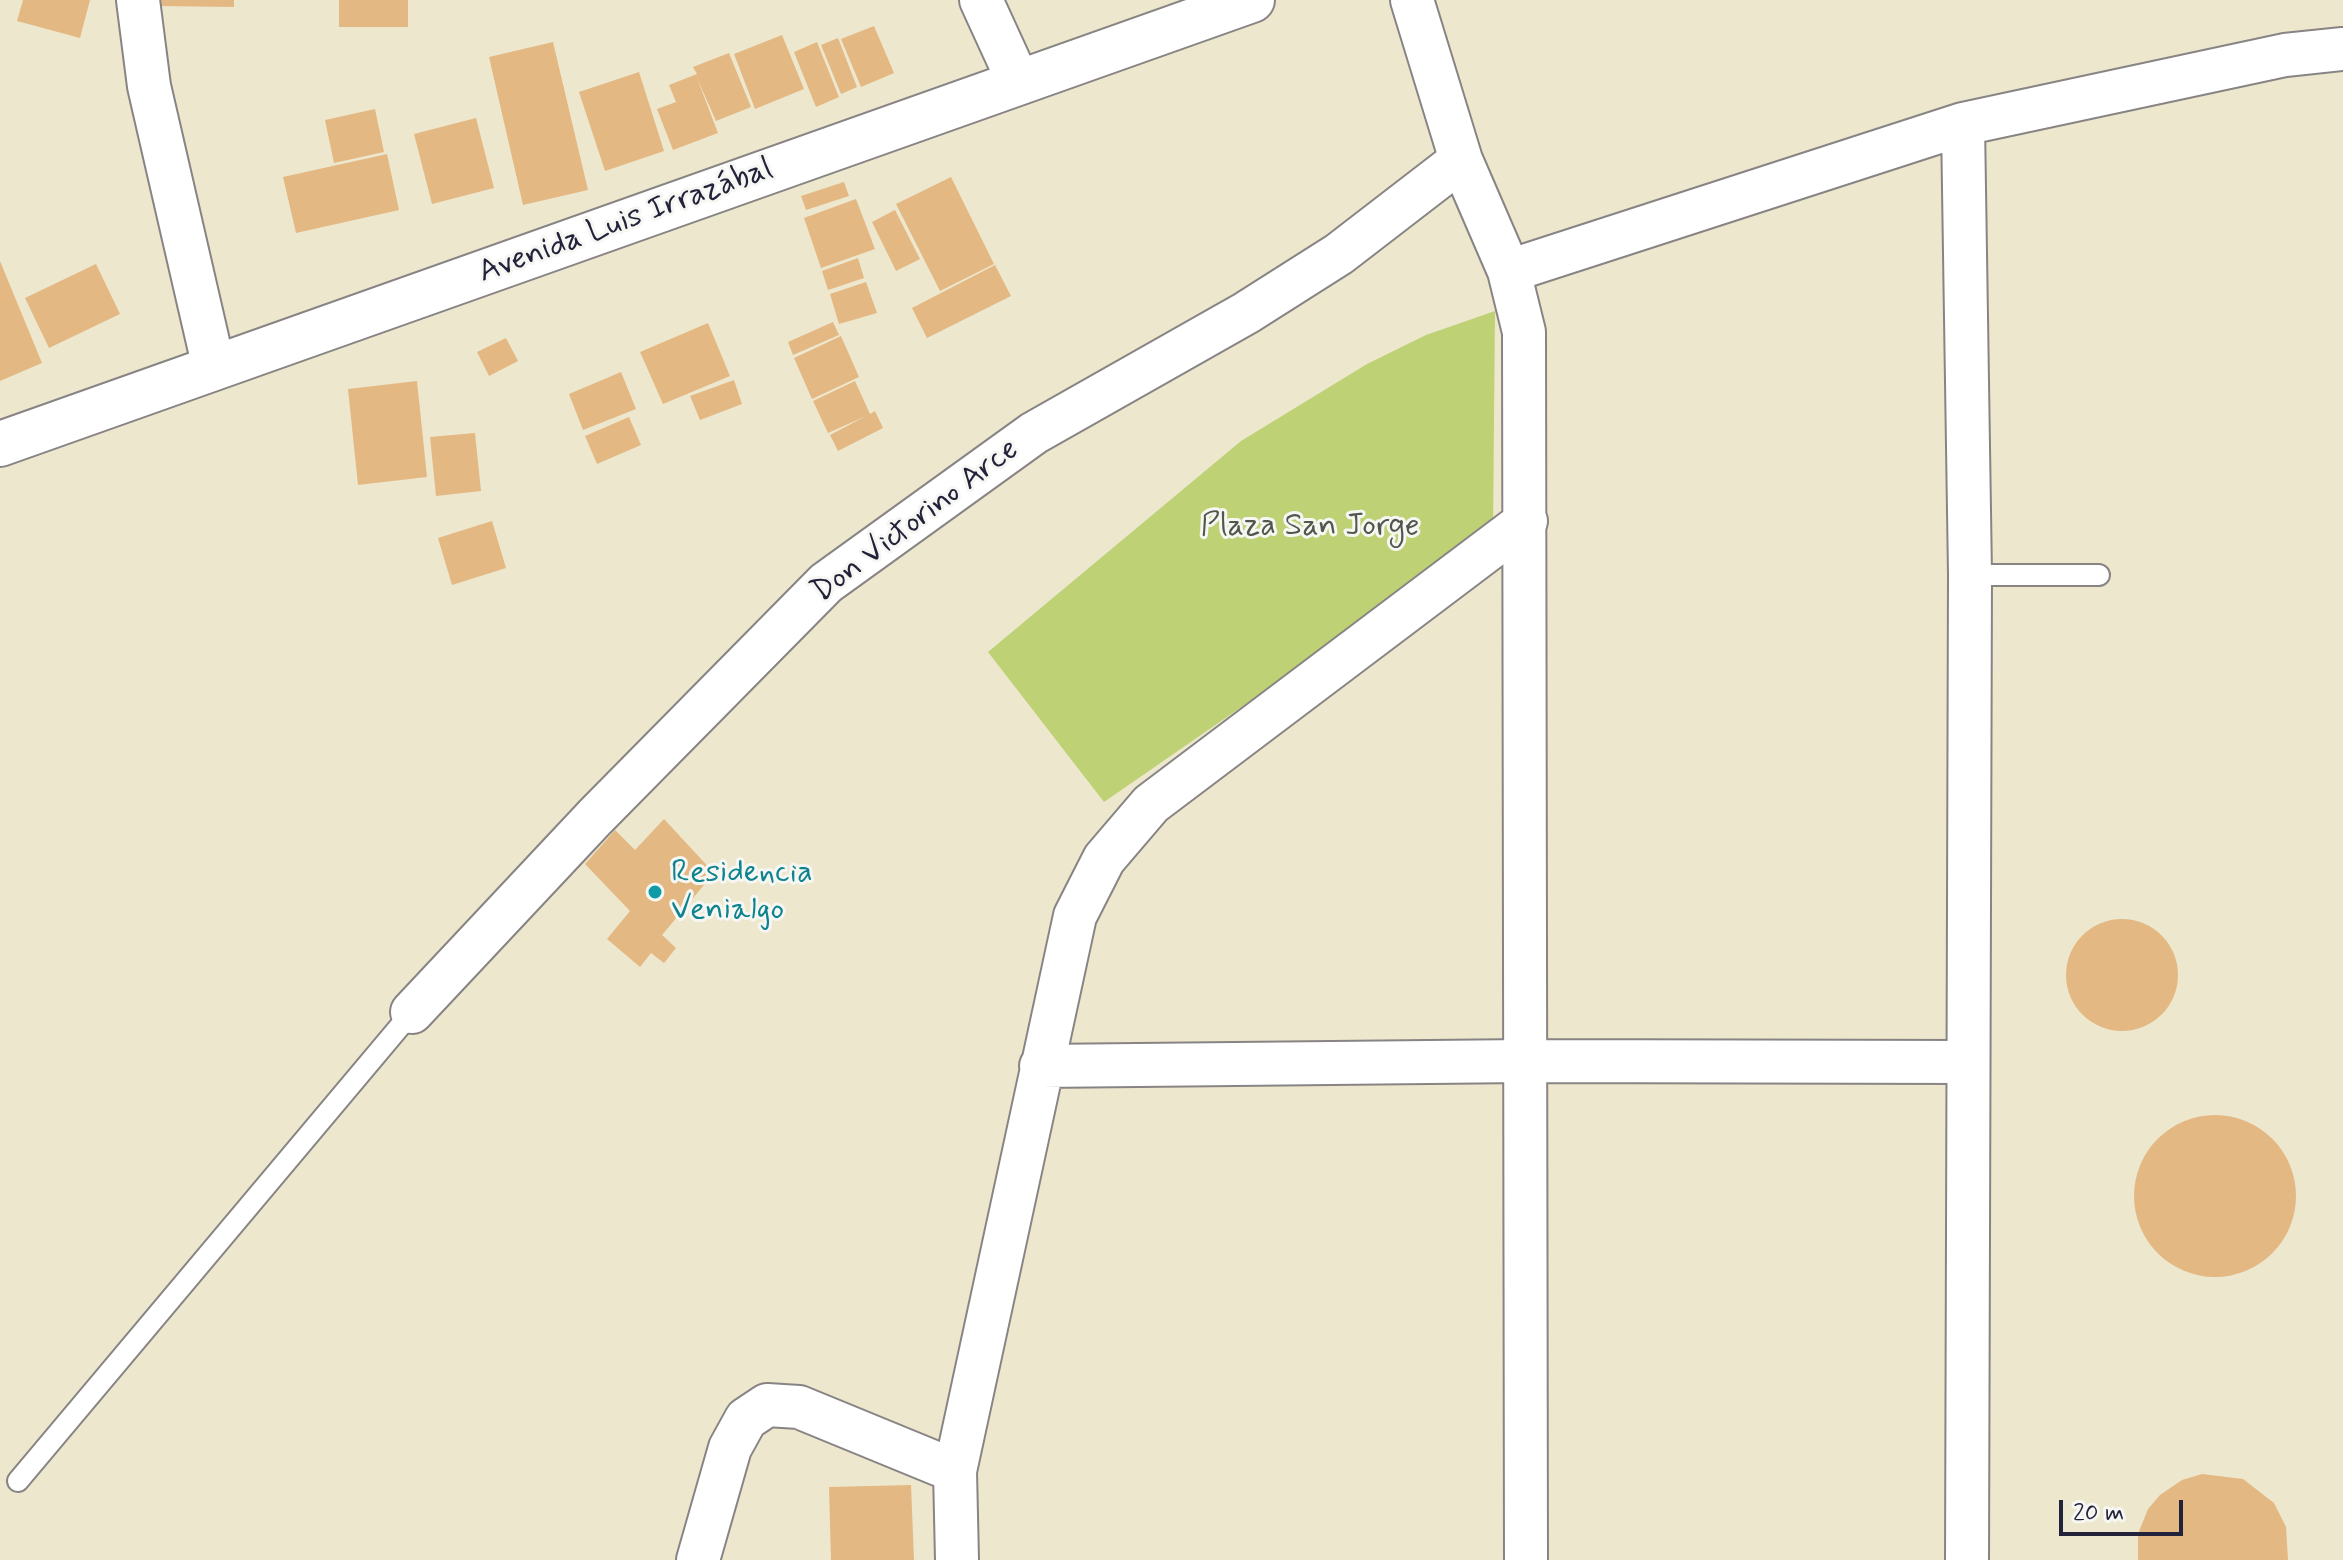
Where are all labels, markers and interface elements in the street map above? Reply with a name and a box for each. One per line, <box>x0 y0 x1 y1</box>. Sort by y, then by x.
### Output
street label: Avenida Luis Irrazábal <box>474 151 778 293</box>
street label: Don Victorino Arce <box>805 432 1027 612</box>
park label: Plaza San Jorge <box>1201 508 1419 546</box>
place label: Residencia Venialgo <box>671 855 813 930</box>
marker: Residencia Venialgo <box>646 883 664 901</box>
scale bar <box>2063 1484 2187 1534</box>
text: 20 m <box>2073 1498 2124 1529</box>

